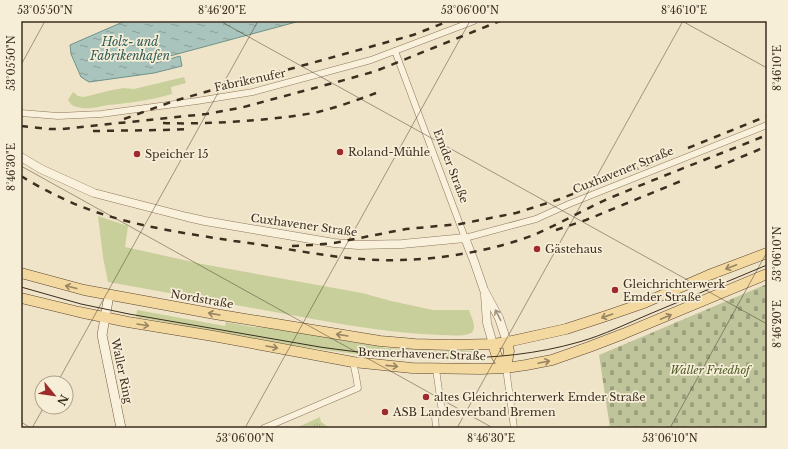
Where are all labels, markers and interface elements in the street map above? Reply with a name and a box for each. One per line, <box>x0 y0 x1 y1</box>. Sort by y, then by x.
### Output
text: 53°05'50"N <box>17 4 73 17</box>
text: 8°46'20"E <box>198 4 246 17</box>
text: 53°06'00"N <box>441 4 499 17</box>
text: 8°46'10"E <box>661 4 707 17</box>
water label: Holz- und Fabrikenhafen <box>89 34 171 63</box>
text: 53°05'50"N <box>5 35 18 91</box>
text: 8°46'10"E <box>771 45 784 91</box>
street label: Fabrikenufer <box>213 65 288 94</box>
street label: Emder Straße <box>430 127 472 205</box>
text: 8°46'30"E <box>5 143 18 191</box>
street label: Cuxhavener Straße <box>571 143 675 197</box>
place label: Roland-Mühle <box>348 145 430 159</box>
place label: Speicher 15 <box>145 147 209 161</box>
marker: Roland-Mühle <box>335 147 345 157</box>
marker: Speicher 15 <box>132 149 142 159</box>
street label: Cuxhavener Straße <box>250 211 358 239</box>
text: 53°06'10"N <box>771 226 784 282</box>
place label: Gästehaus <box>545 242 602 256</box>
marker: Gästehaus <box>532 244 542 254</box>
one-way arrow <box>725 264 737 272</box>
place label: Gleichrichterwerk Emder Straße <box>623 277 726 304</box>
one-way arrow <box>64 283 77 290</box>
marker: Gleichrichterwerk Emder Straße <box>610 285 620 295</box>
street label: Nordstraße <box>169 287 235 311</box>
text: 8°46'20"E <box>771 300 784 348</box>
one-way arrow <box>493 309 501 321</box>
one-way arrow <box>207 310 220 318</box>
one-way arrow <box>659 312 671 320</box>
one-way arrow <box>601 313 614 320</box>
one-way arrow <box>137 321 150 329</box>
one-way arrow <box>336 331 349 339</box>
street label: Waller Ring <box>108 336 136 405</box>
one-way arrow <box>265 343 278 351</box>
street label: Bremerhavener Straße <box>358 345 486 363</box>
one-way arrow <box>537 357 550 365</box>
one-way arrow <box>385 362 398 370</box>
park label: Waller Friedhof <box>670 363 752 377</box>
north arrow <box>34 375 74 415</box>
place label: altes Gleichrichterwerk Emder Straße <box>434 390 646 404</box>
text: N <box>54 392 71 408</box>
marker: altes Gleichrichterwerk Emder Straße <box>421 392 431 402</box>
place label: ASB Landesverband Bremen <box>392 405 556 419</box>
marker: ASB Landesverband Bremen <box>380 407 390 417</box>
text: 53°06'00"N <box>216 432 274 445</box>
text: 8°46'30"E <box>467 432 515 445</box>
text: 53°06'10"N <box>642 432 698 445</box>

